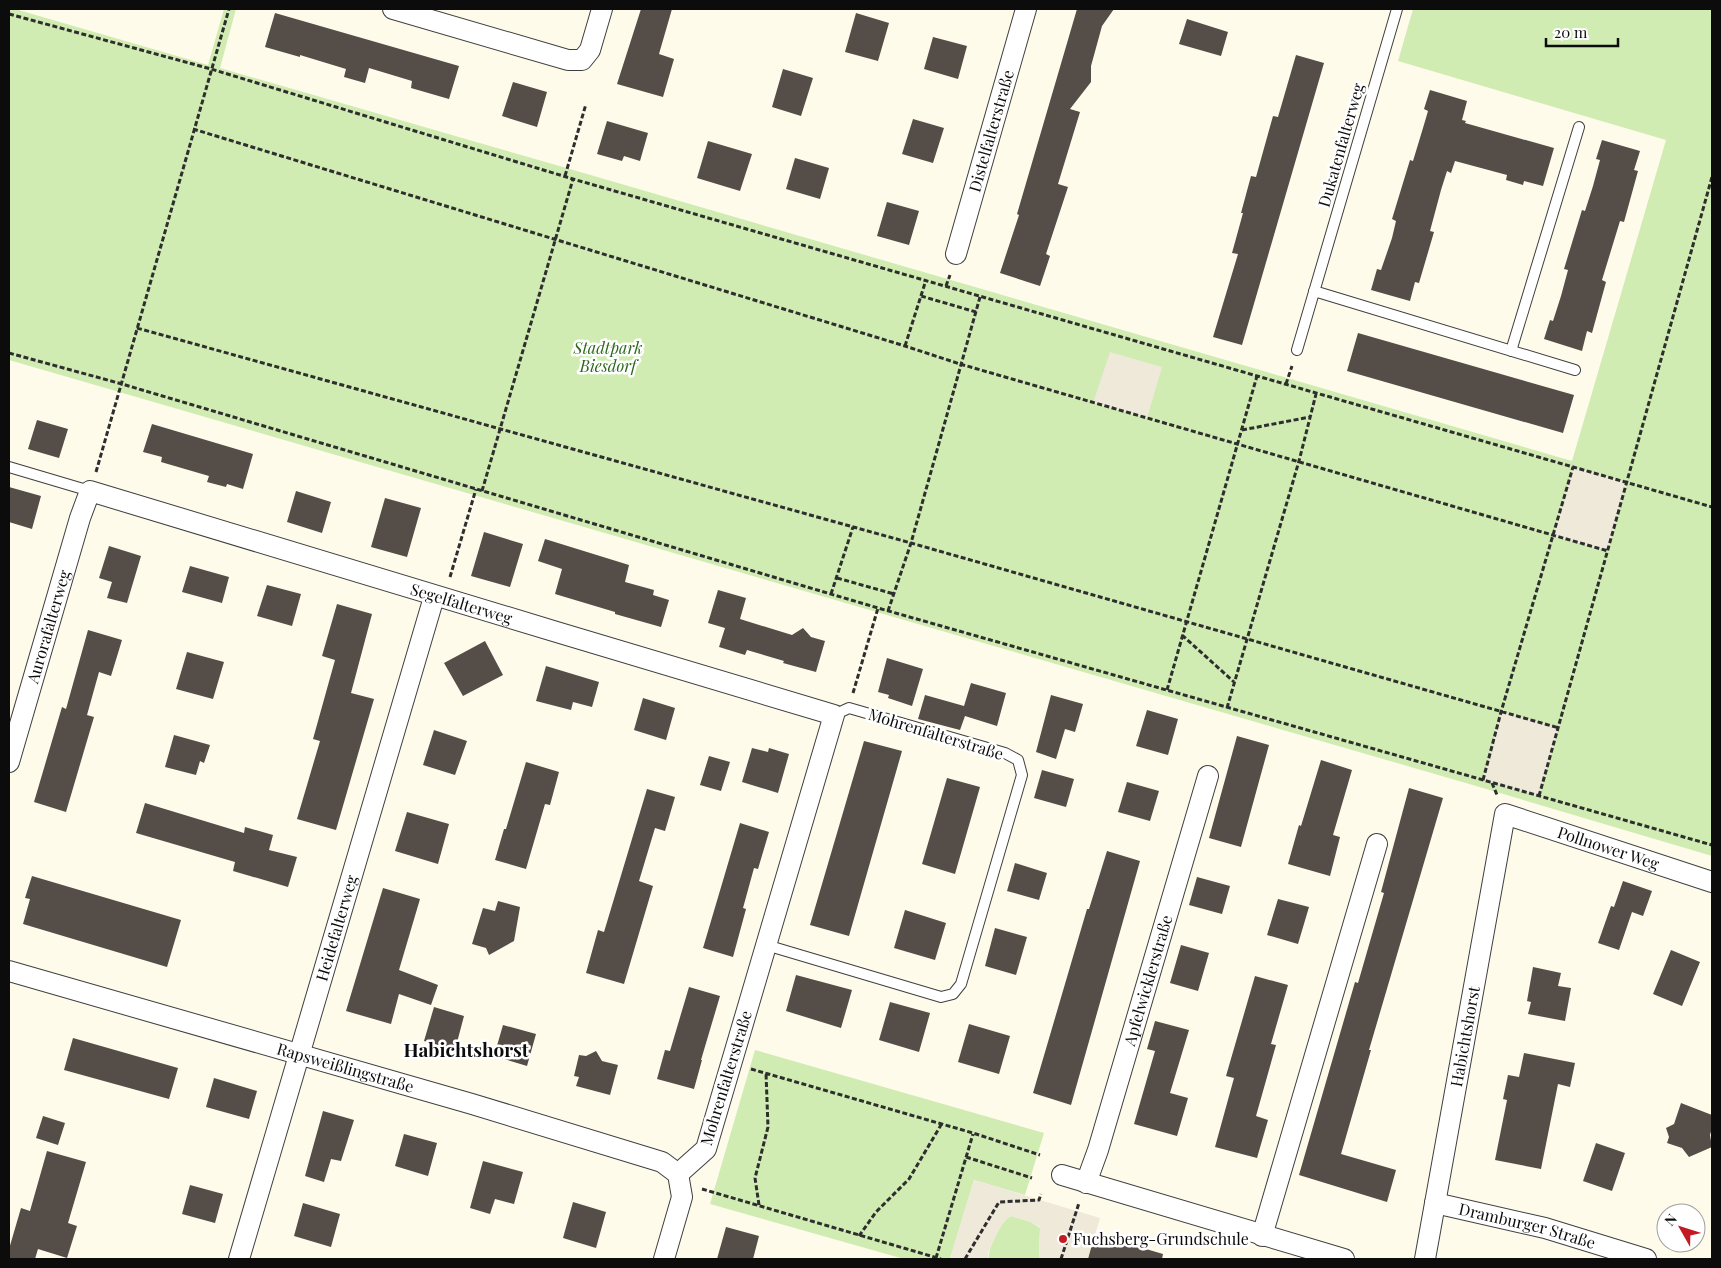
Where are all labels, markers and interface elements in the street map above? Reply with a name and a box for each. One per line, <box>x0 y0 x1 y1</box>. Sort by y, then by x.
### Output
scale bar <box>1546 15 1618 47</box>
text: 20 m <box>1554 22 1588 42</box>
street label: Distelfalterstraße <box>963 67 1018 194</box>
street label: Dukatenfalterweg <box>1313 80 1368 209</box>
park label: Stadtpark Biesdorf <box>573 337 642 376</box>
street label: Aurorafalterweg <box>21 567 75 687</box>
street label: Segelfalterweg <box>408 578 515 628</box>
street label: Mohrenfalterstraße <box>866 703 1006 764</box>
street label: Pollnower Weg <box>1555 821 1663 874</box>
street label: Heidefalterweg <box>310 872 362 983</box>
street label: Apfelwicklerstraße <box>1118 912 1177 1049</box>
street label: Habichtshorst <box>1445 984 1484 1088</box>
street label: Mohrenfalterstraße <box>695 1008 756 1148</box>
district label: Habichtshorst <box>403 1036 529 1062</box>
street label: Rapsweißlingstraße <box>275 1038 416 1097</box>
street label: Dramburger Straße <box>1457 1198 1598 1253</box>
north arrow <box>1656 1203 1706 1253</box>
text: N <box>1660 1210 1681 1229</box>
place label: Fuchsberg-Grundschule <box>1073 1228 1249 1249</box>
marker: Fuchsberg-Grundschule <box>1057 1233 1069 1245</box>

